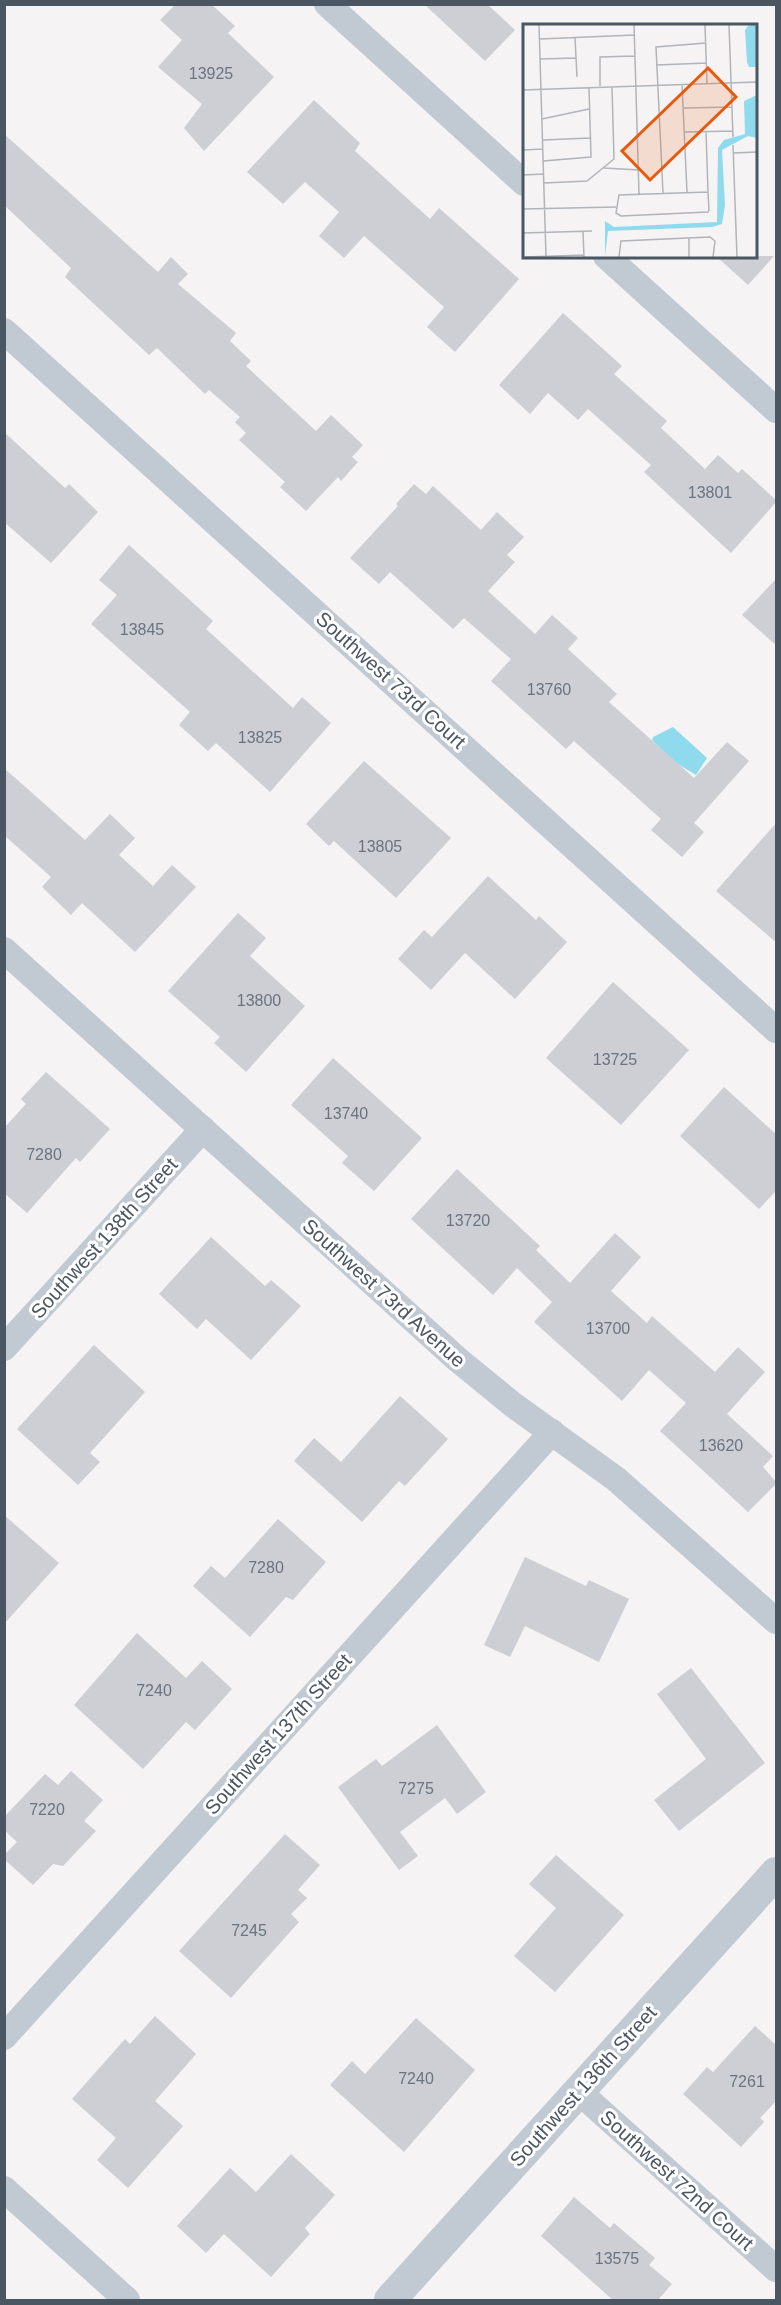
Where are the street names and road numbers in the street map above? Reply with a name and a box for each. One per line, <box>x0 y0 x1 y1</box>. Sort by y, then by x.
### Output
street label: Southwest 73rd Court <box>312 607 471 753</box>
street label: Southwest 138th Street <box>26 1153 182 1323</box>
street label: Southwest 73rd Avenue <box>298 1214 470 1372</box>
street label: Southwest 137th Street <box>200 1649 356 1819</box>
street label: Southwest 136th Street <box>505 2001 661 2171</box>
street label: Southwest 72nd Court <box>596 2106 758 2255</box>

